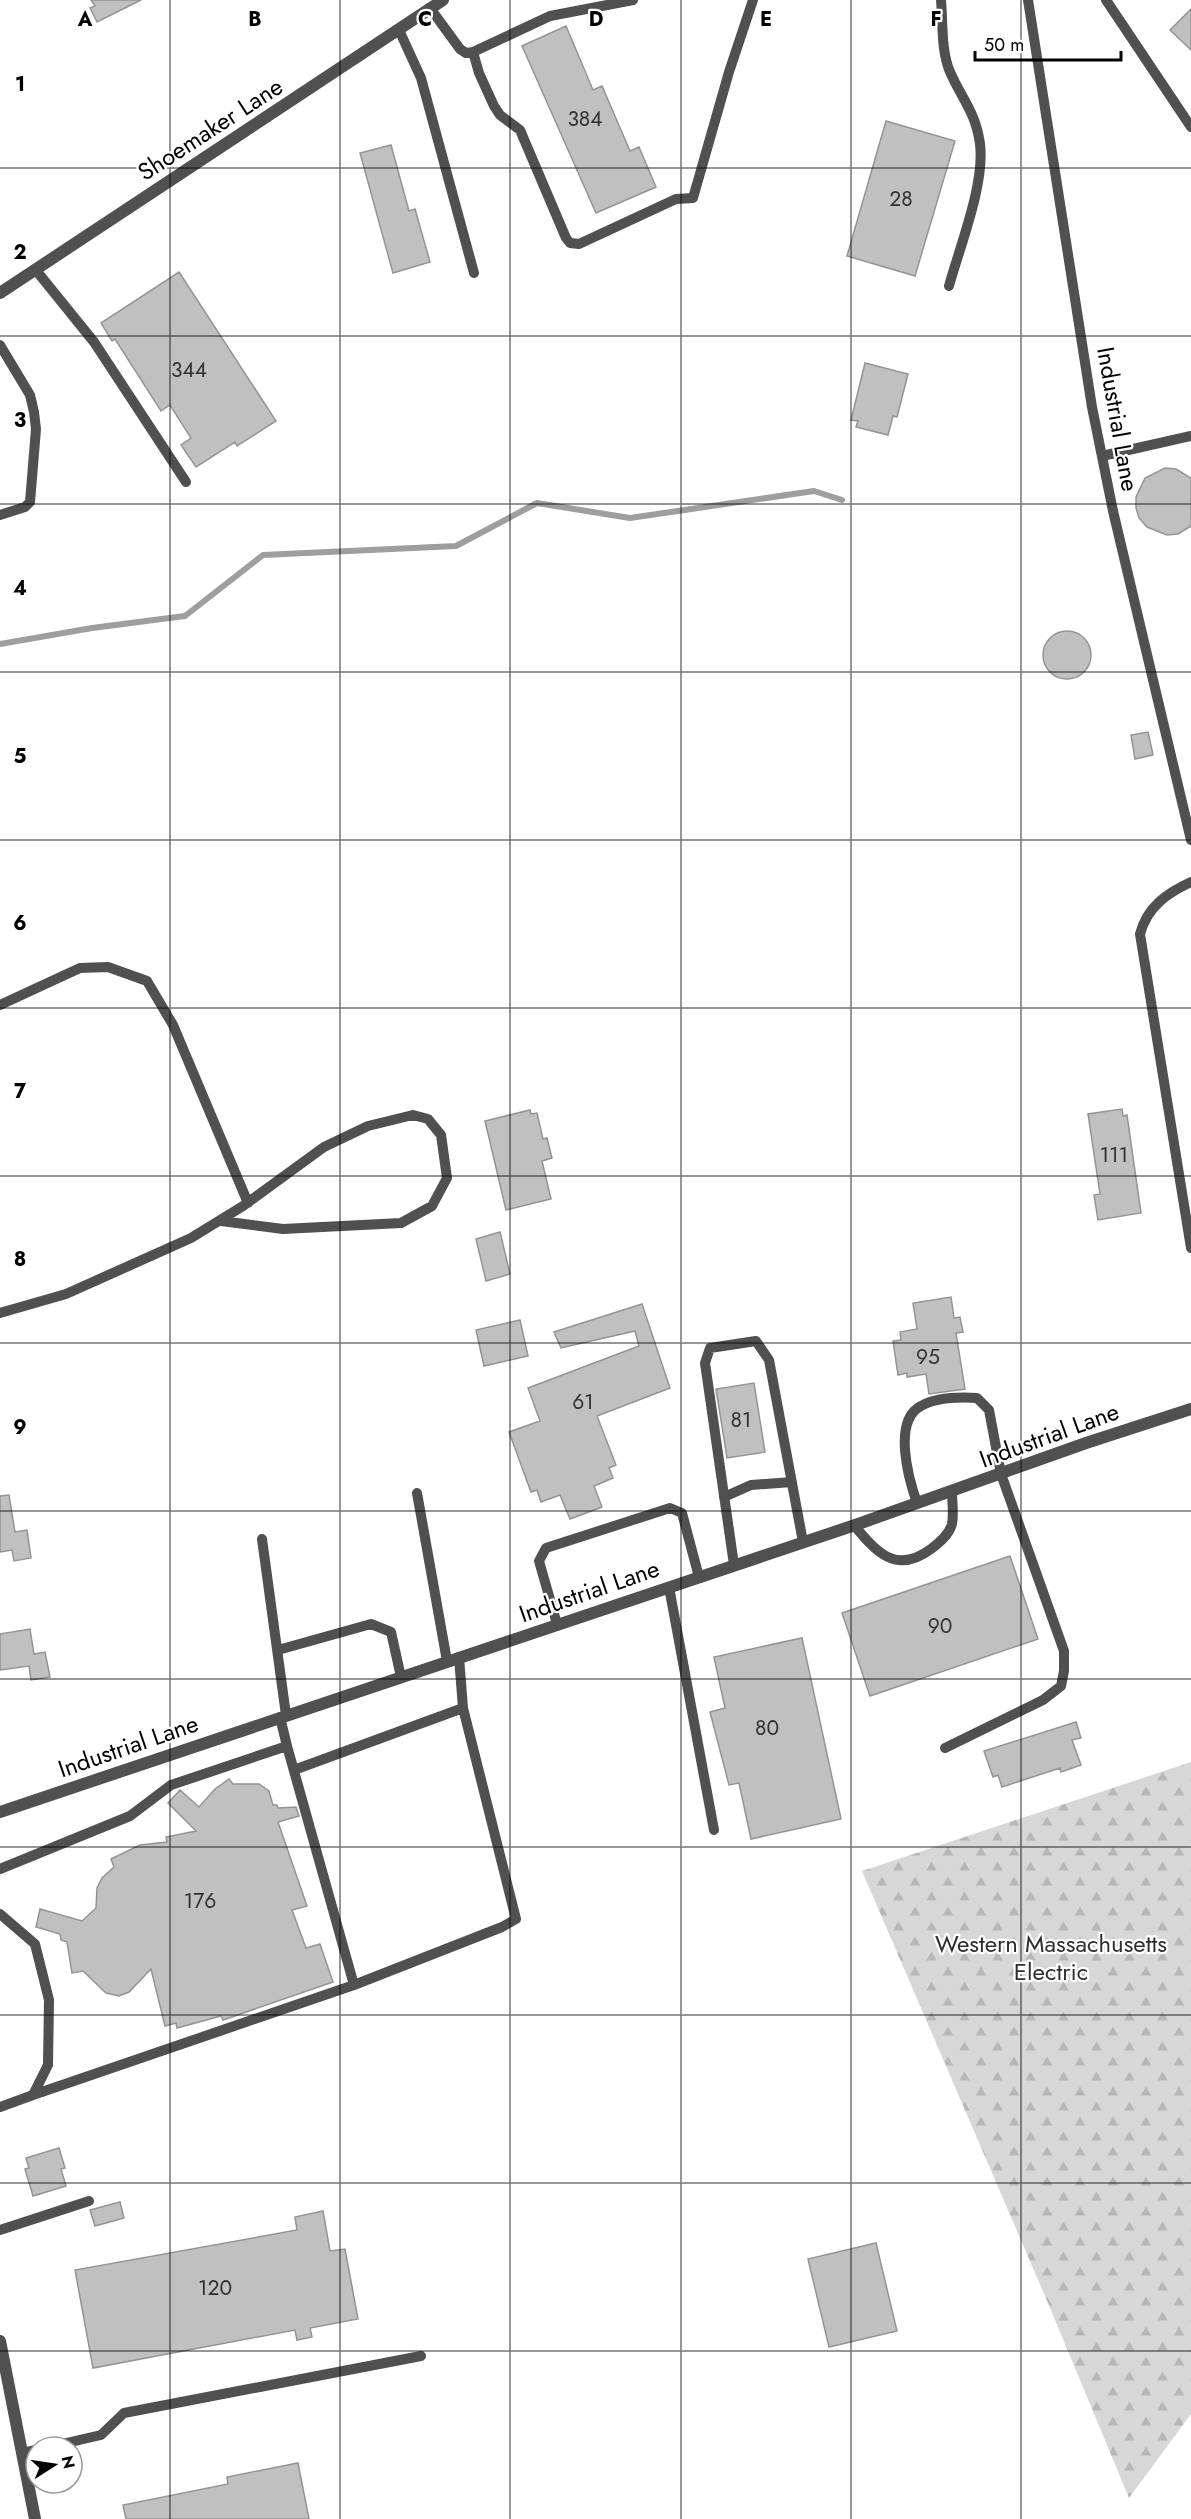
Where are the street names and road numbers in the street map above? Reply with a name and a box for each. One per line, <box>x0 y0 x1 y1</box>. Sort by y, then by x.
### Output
street label: Shoemaker Lane <box>131 69 289 189</box>
street label: Industrial Lane <box>1088 344 1148 494</box>
street label: Industrial Lane <box>974 1394 1124 1476</box>
street label: Industrial Lane <box>514 1551 664 1631</box>
street label: Industrial Lane <box>53 1706 203 1786</box>

